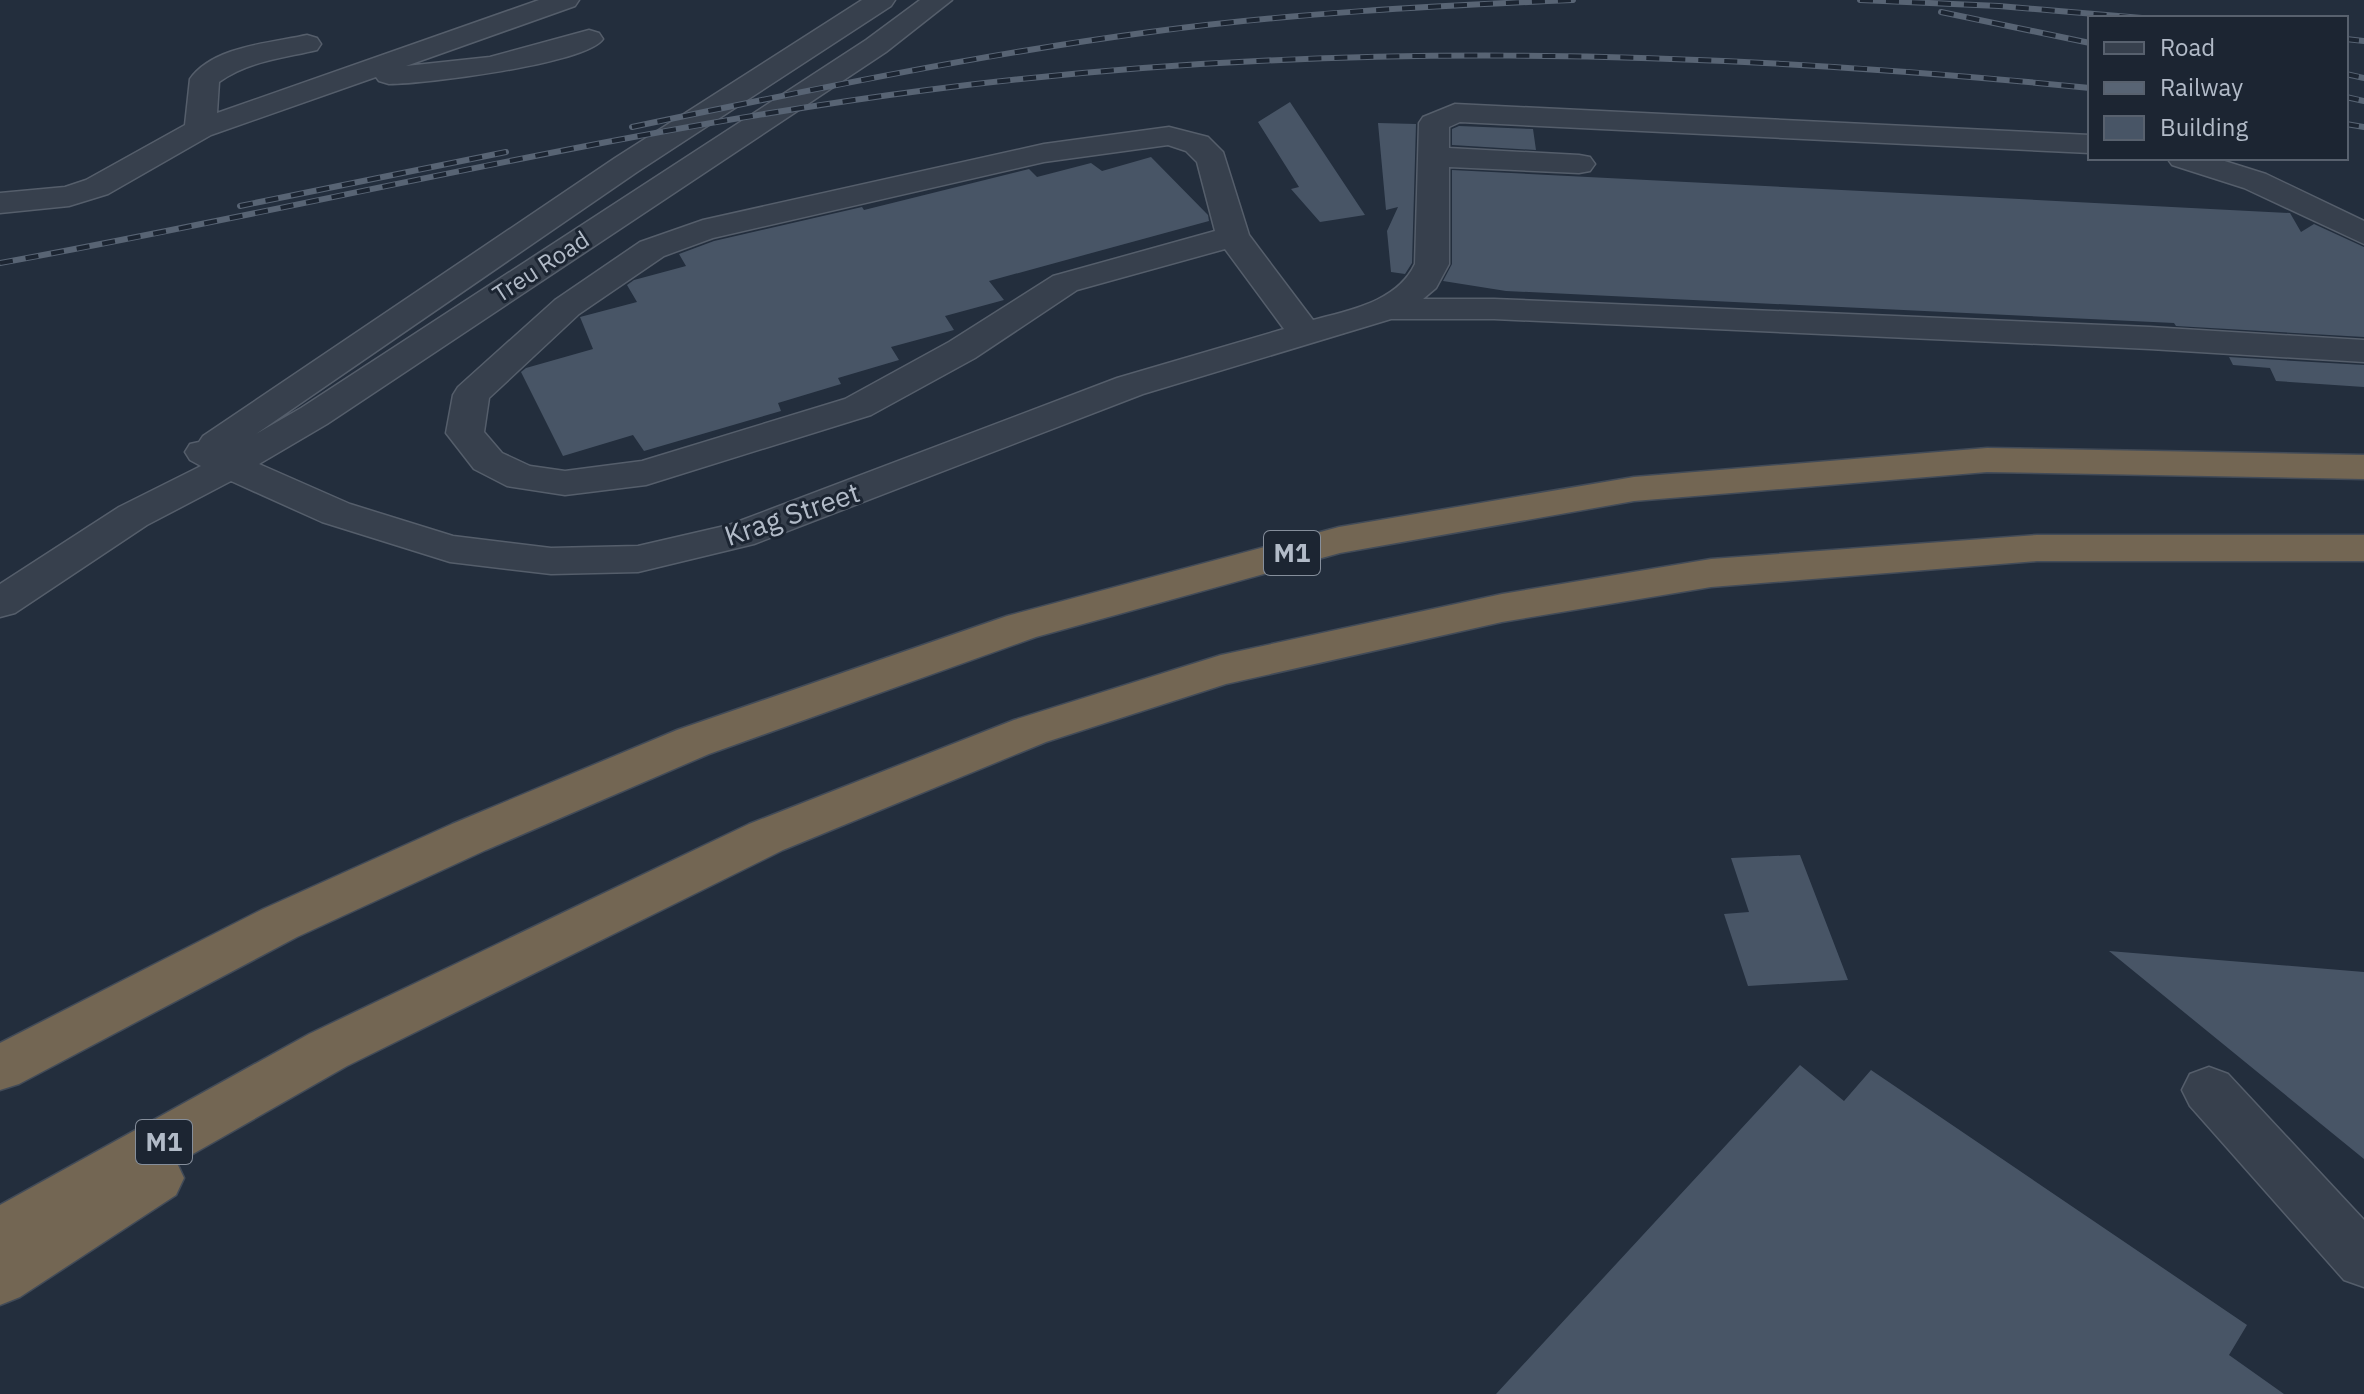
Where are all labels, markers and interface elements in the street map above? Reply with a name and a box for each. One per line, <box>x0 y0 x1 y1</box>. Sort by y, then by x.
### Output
legend <box>2088 16 2348 160</box>
text: Road <box>2160 31 2215 63</box>
text: Railway <box>2160 71 2243 103</box>
text: Building <box>2160 111 2248 143</box>
street label: Treu Road <box>486 223 595 309</box>
street label: Krag Street <box>719 473 864 554</box>
road number: M1 <box>1264 531 1320 575</box>
road number: M1 <box>136 1120 192 1164</box>

